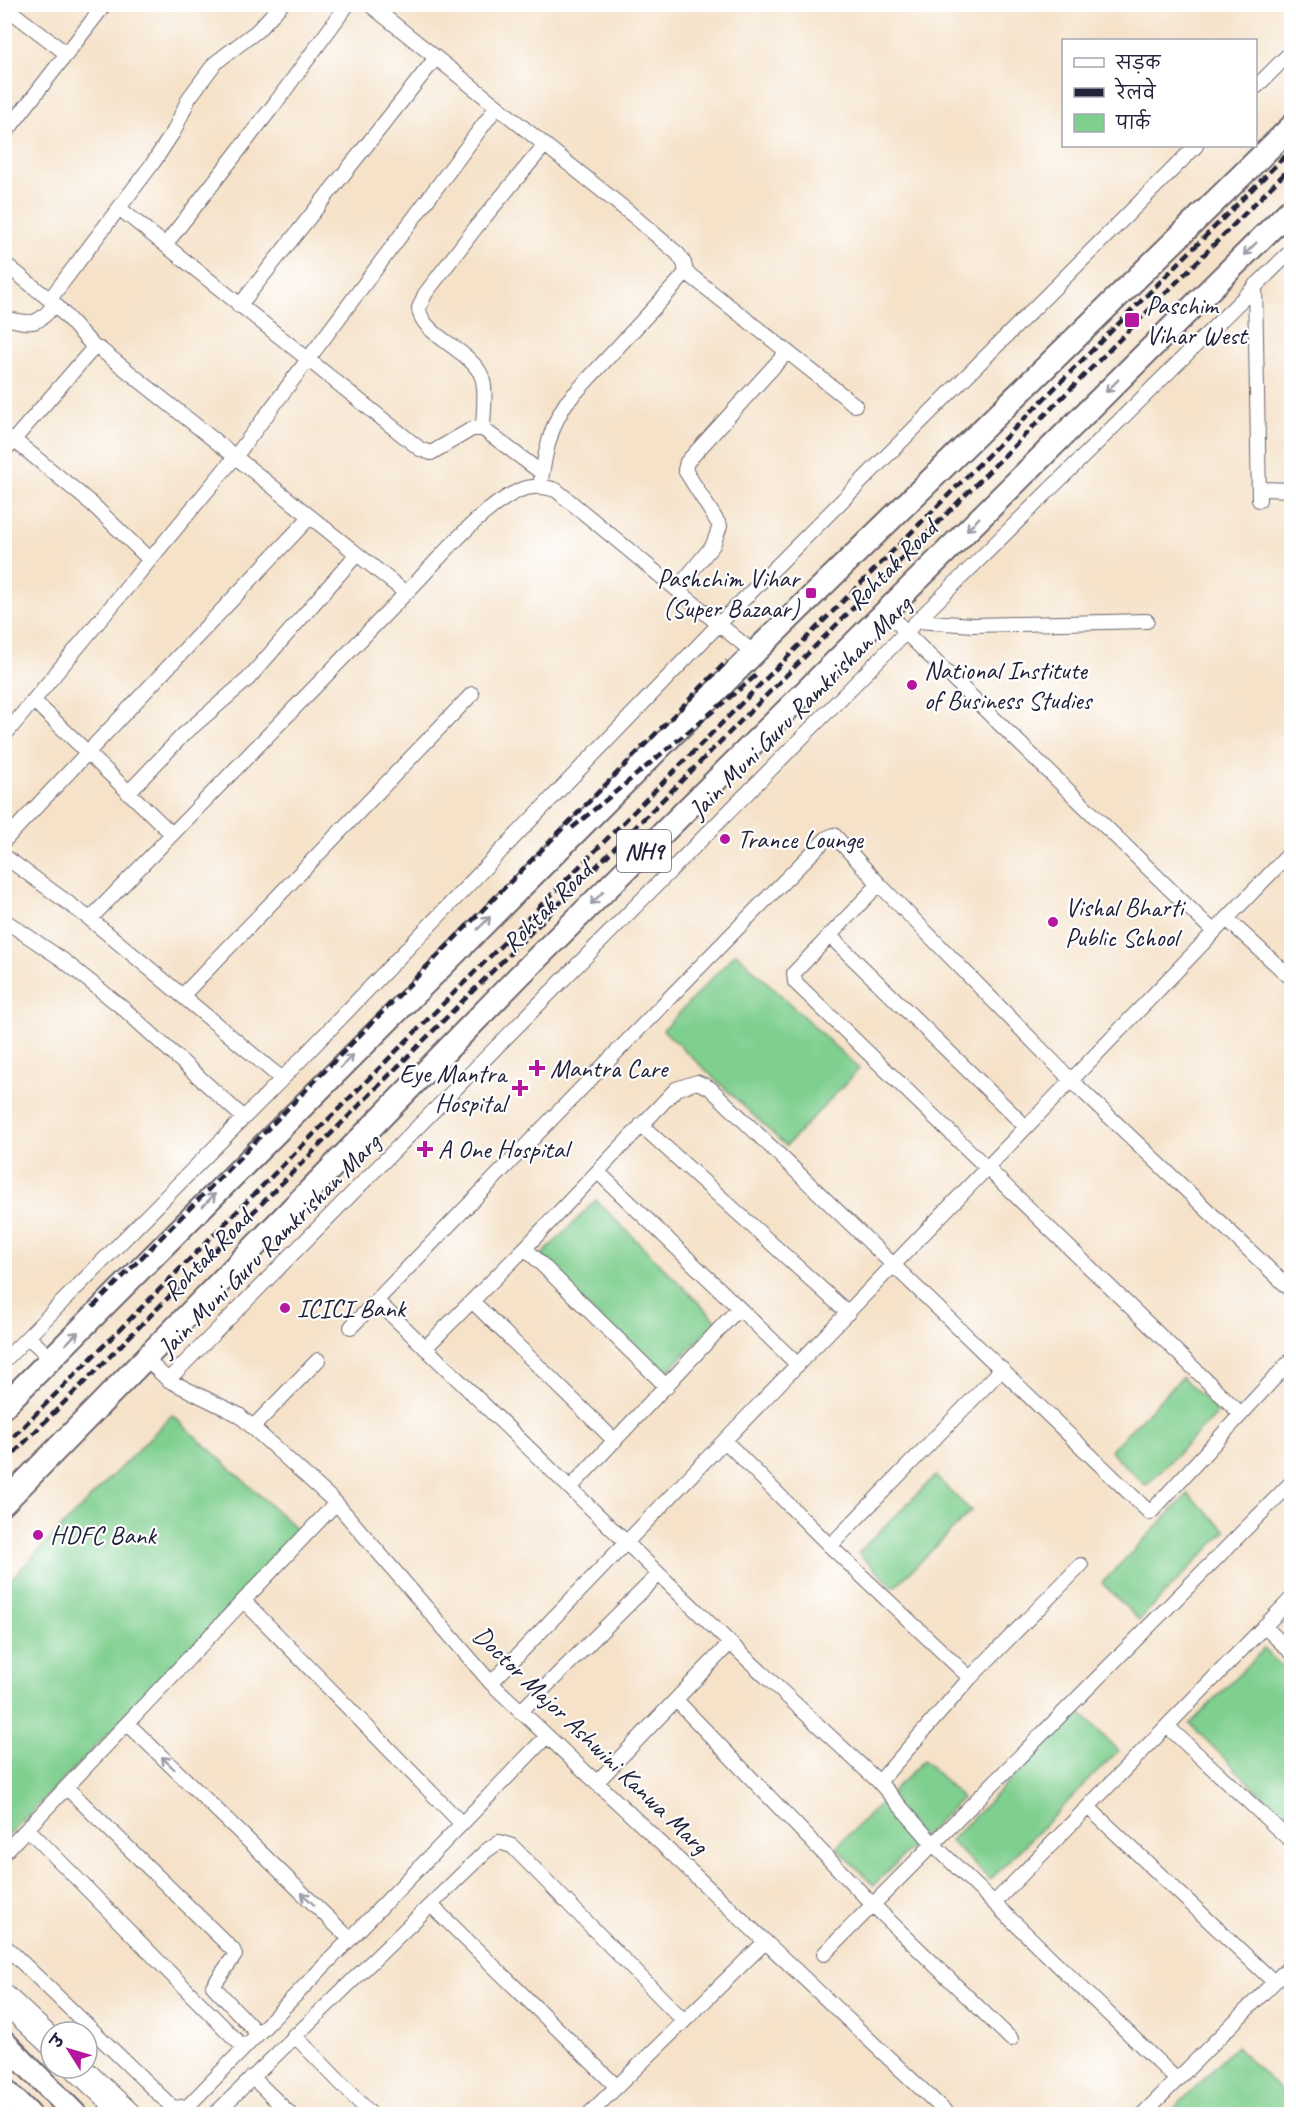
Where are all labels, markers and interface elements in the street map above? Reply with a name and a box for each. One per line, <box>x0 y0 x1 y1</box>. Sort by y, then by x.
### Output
legend <box>1062 39 1257 147</box>
text: सड़क <box>1115 52 1161 74</box>
text: रेलवे <box>1114 77 1157 104</box>
text: पार्क <box>1115 109 1151 134</box>
one-way arrow <box>1243 241 1258 256</box>
place label: Paschim Vihar West <box>1146 289 1249 352</box>
marker: Paschim Vihar West <box>1123 311 1141 329</box>
one-way arrow <box>1104 379 1119 394</box>
street label: Rohtak Road <box>840 510 947 617</box>
one-way arrow <box>966 516 981 531</box>
place label: Pashchim Vihar (Super Bazaar) <box>657 562 802 625</box>
marker: Pashchim Vihar (Super Bazaar) <box>804 586 818 600</box>
street label: Jain Muni Guru Ramkrishan Marg <box>680 587 920 827</box>
place label: National Institute of Business Studies <box>924 654 1093 717</box>
marker: National Institute of Business Studies <box>905 678 919 692</box>
place label: Trance Lounge <box>737 823 864 856</box>
road number: NH9 <box>617 830 671 872</box>
marker: Trance Lounge <box>718 832 732 846</box>
street label: Rohtak Road <box>495 852 602 959</box>
one-way arrow <box>589 891 604 906</box>
place label: Vishal Bharti Public School <box>1065 891 1187 954</box>
one-way arrow <box>476 915 491 930</box>
marker: Vishal Bharti Public School <box>1046 915 1060 929</box>
place label: Mantra Care <box>550 1052 670 1085</box>
one-way arrow <box>339 1054 354 1069</box>
place label: Eye Mantra Hospital <box>399 1057 511 1120</box>
marker: Mantra Care <box>528 1059 546 1077</box>
marker: Eye Mantra Hospital <box>511 1079 529 1097</box>
street label: Jain Muni Guru Ramkrishan Marg <box>149 1125 389 1365</box>
place label: A One Hospital <box>438 1133 573 1166</box>
marker: A One Hospital <box>416 1140 434 1158</box>
one-way arrow <box>202 1192 217 1207</box>
street label: Rohtak Road <box>155 1200 261 1308</box>
place label: ICICI Bank <box>297 1292 407 1325</box>
marker: ICICI Bank <box>278 1301 292 1315</box>
one-way arrow <box>65 1331 80 1346</box>
place label: HDFC Bank <box>50 1519 157 1552</box>
marker: HDFC Bank <box>31 1528 45 1542</box>
street label: Doctor Major Ashwini Kanwa Marg <box>466 1619 717 1862</box>
one-way arrow <box>160 1756 175 1770</box>
one-way arrow <box>300 1891 315 1906</box>
north arrow <box>39 2020 99 2080</box>
text: उ <box>45 2030 70 2053</box>

